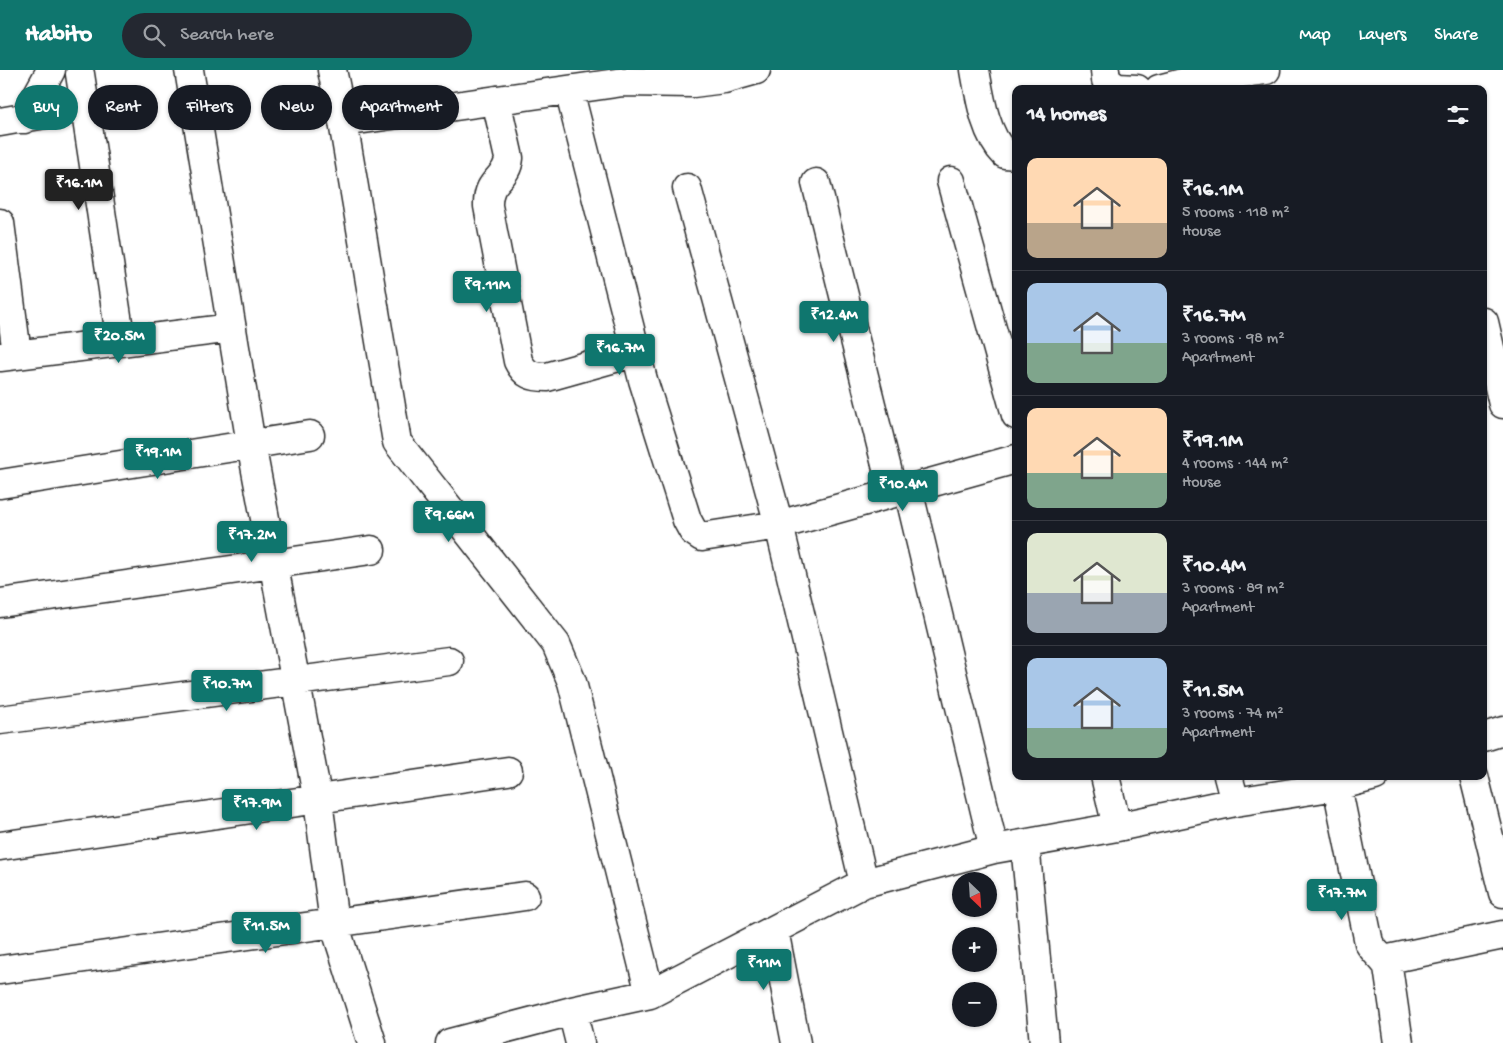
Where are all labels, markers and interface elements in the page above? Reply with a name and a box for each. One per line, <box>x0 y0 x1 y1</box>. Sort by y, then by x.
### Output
search box <box>122 13 472 58</box>
text: Habito <box>25 21 92 50</box>
icon: search <box>140 21 168 49</box>
text: Search here <box>180 24 274 47</box>
text: Map <box>1299 25 1331 46</box>
text: Layers <box>1359 25 1406 46</box>
text: Share <box>1434 25 1478 46</box>
chip: Buy <box>15 85 78 130</box>
chip: Rent <box>88 85 158 130</box>
chip: Filters <box>168 85 251 130</box>
chip: New <box>261 85 332 130</box>
chip: Apartment <box>342 85 459 130</box>
icon: filters <box>1444 101 1472 129</box>
text: 14 homes <box>1027 103 1106 128</box>
pin: ₹16.1M <box>38 168 120 211</box>
text: ₹16.1M <box>56 175 102 194</box>
icon: home <box>1067 178 1127 238</box>
text: ₹16.1M <box>1182 179 1243 204</box>
text: 5 rooms · 118 m² <box>1182 204 1290 223</box>
text: House <box>1182 223 1221 242</box>
pin: ₹9.11M <box>446 270 528 313</box>
text: ₹9.11M <box>464 277 510 296</box>
pin: ₹12.4M <box>793 300 875 343</box>
icon: home <box>1067 303 1127 363</box>
text: ₹16.7M <box>1182 305 1245 330</box>
text: ₹12.4M <box>810 307 858 326</box>
pin: ₹20.5M <box>78 322 160 364</box>
text: ₹20.5M <box>94 328 144 347</box>
text: 3 rooms · 98 m² <box>1182 330 1284 349</box>
pin: ₹16.7M <box>579 334 661 376</box>
text: ₹16.7M <box>596 340 644 359</box>
text: Apartment <box>1182 349 1254 368</box>
icon: home <box>1067 428 1127 488</box>
text: ₹19.1M <box>1182 430 1243 455</box>
pin: ₹19.1M <box>117 438 199 480</box>
text: ₹19.1M <box>135 444 181 463</box>
text: 4 rooms · 144 m² <box>1182 455 1289 474</box>
pin: ₹10.4M <box>862 470 944 512</box>
text: House <box>1182 474 1221 493</box>
text: ₹10.4M <box>879 476 927 495</box>
pin: ₹9.66M <box>408 500 490 543</box>
text: ₹9.66M <box>424 507 474 526</box>
pin: ₹17.2M <box>211 520 293 563</box>
text: ₹17.2M <box>228 527 276 546</box>
icon: home <box>1067 553 1127 613</box>
text: ₹10.4M <box>1182 555 1246 580</box>
text: 3 rooms · 89 m² <box>1182 580 1284 599</box>
text: Apartment <box>1182 599 1254 618</box>
pin: ₹10.7M <box>186 670 268 712</box>
text: ₹10.7M <box>202 676 252 695</box>
icon: home <box>1067 678 1127 738</box>
text: ₹11.5M <box>1182 680 1243 705</box>
text: 3 rooms · 74 m² <box>1182 705 1284 724</box>
text: Apartment <box>1182 724 1254 743</box>
pin: ₹17.9M <box>216 788 298 831</box>
text: ₹17.9M <box>233 795 281 814</box>
north arrow <box>952 872 998 918</box>
map controls <box>952 872 997 1027</box>
pin: ₹17.7M <box>1301 878 1383 921</box>
text: ₹17.7M <box>1318 885 1366 904</box>
pin: ₹11.5M <box>225 912 307 954</box>
text: ₹11.5M <box>243 918 289 937</box>
button: + <box>952 927 997 972</box>
pin: ₹11M <box>734 948 794 991</box>
text: ₹11M <box>747 955 781 974</box>
button: − <box>952 982 997 1027</box>

